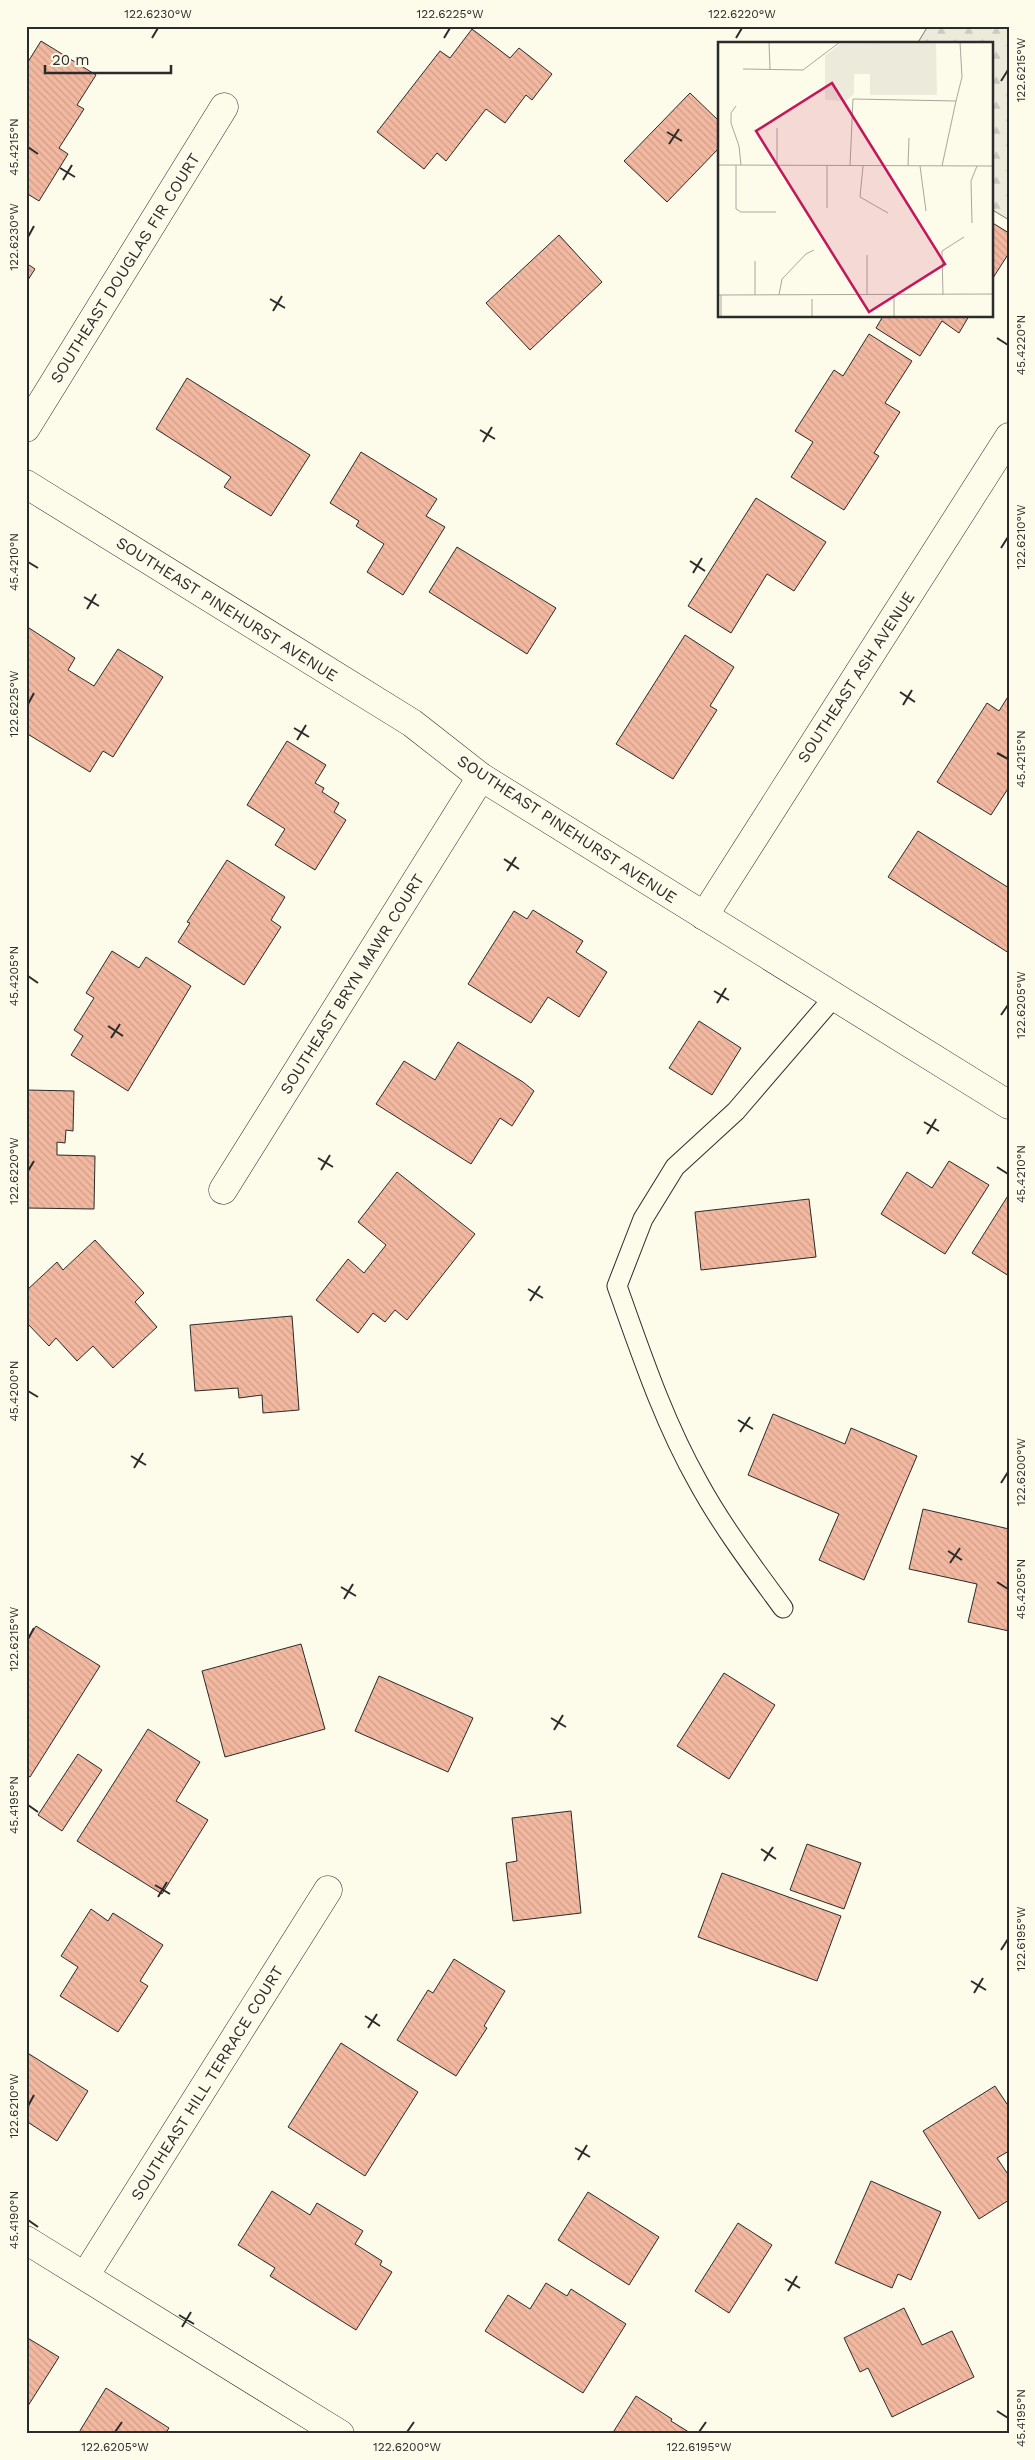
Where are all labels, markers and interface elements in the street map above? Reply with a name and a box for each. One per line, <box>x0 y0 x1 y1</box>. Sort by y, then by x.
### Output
text: 122.6230°W <box>124 7 192 21</box>
text: 122.6225°W <box>416 7 484 21</box>
text: 122.6220°W <box>708 7 776 21</box>
text: 122.6215°W <box>1014 37 1028 102</box>
scale bar <box>45 42 171 74</box>
inset map <box>718 42 992 318</box>
text: 20 m <box>52 51 90 69</box>
text: 45.4215°N <box>7 118 21 176</box>
street label: SOUTHEAST DOUGLAS FIR COURT <box>46 149 204 386</box>
text: 122.6230°W <box>7 203 21 271</box>
text: 45.4220°N <box>1014 315 1028 375</box>
text: 122.6210°W <box>1014 504 1028 570</box>
text: 45.4210°N <box>7 533 21 591</box>
street label: SOUTHEAST PINEHURST AVENUE <box>113 533 341 685</box>
street label: SOUTHEAST ASH AVENUE <box>794 588 918 766</box>
text: 122.6225°W <box>7 670 21 738</box>
text: 45.4215°N <box>1014 730 1028 788</box>
street label: SOUTHEAST PINEHURST AVENUE <box>454 751 680 907</box>
street label: SOUTHEAST BRYN MAWR COURT <box>276 870 428 1098</box>
text: 45.4205°N <box>7 946 21 1006</box>
text: 122.6205°W <box>1014 971 1028 1039</box>
text: 122.6220°W <box>7 1137 21 1205</box>
text: 45.4210°N <box>1014 1145 1028 1203</box>
text: 45.4200°N <box>7 1361 21 1421</box>
text: 122.6200°W <box>1014 1438 1028 1506</box>
text: 45.4205°N <box>1014 1559 1028 1619</box>
text: 122.6215°W <box>7 1606 21 1671</box>
text: 45.4195°N <box>7 1776 21 1834</box>
text: 122.6195°W <box>1014 1906 1028 1972</box>
street label: SOUTHEAST HILL TERRACE COURT <box>127 1962 287 2204</box>
text: 122.6210°W <box>7 2073 21 2139</box>
text: 45.4190°N <box>7 2191 21 2249</box>
text: 45.4195°N <box>1014 2389 1028 2447</box>
text: 122.6205°W <box>81 2440 149 2454</box>
text: 122.6200°W <box>373 2440 441 2454</box>
text: 122.6195°W <box>666 2440 732 2454</box>

